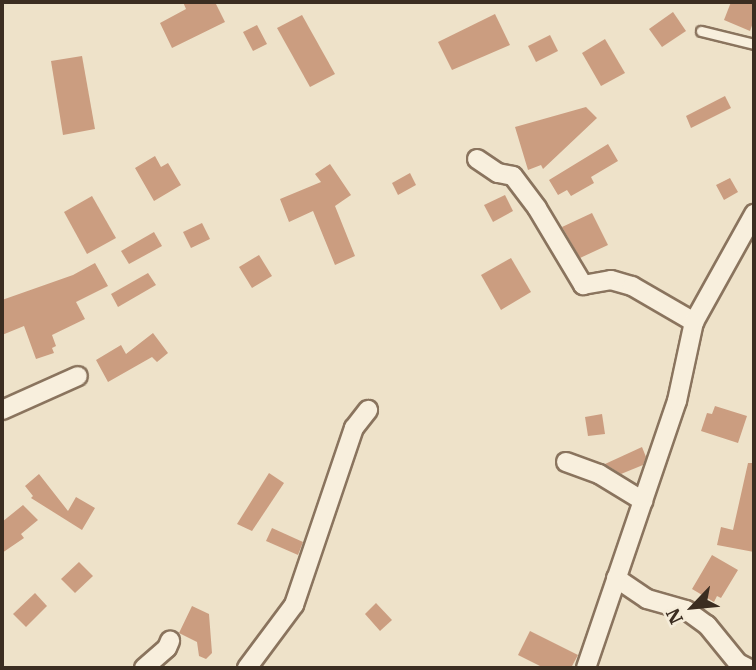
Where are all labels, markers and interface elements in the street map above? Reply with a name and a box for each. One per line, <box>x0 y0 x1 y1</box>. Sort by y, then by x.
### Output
north arrow <box>658 572 728 642</box>
text: N <box>660 604 688 628</box>

